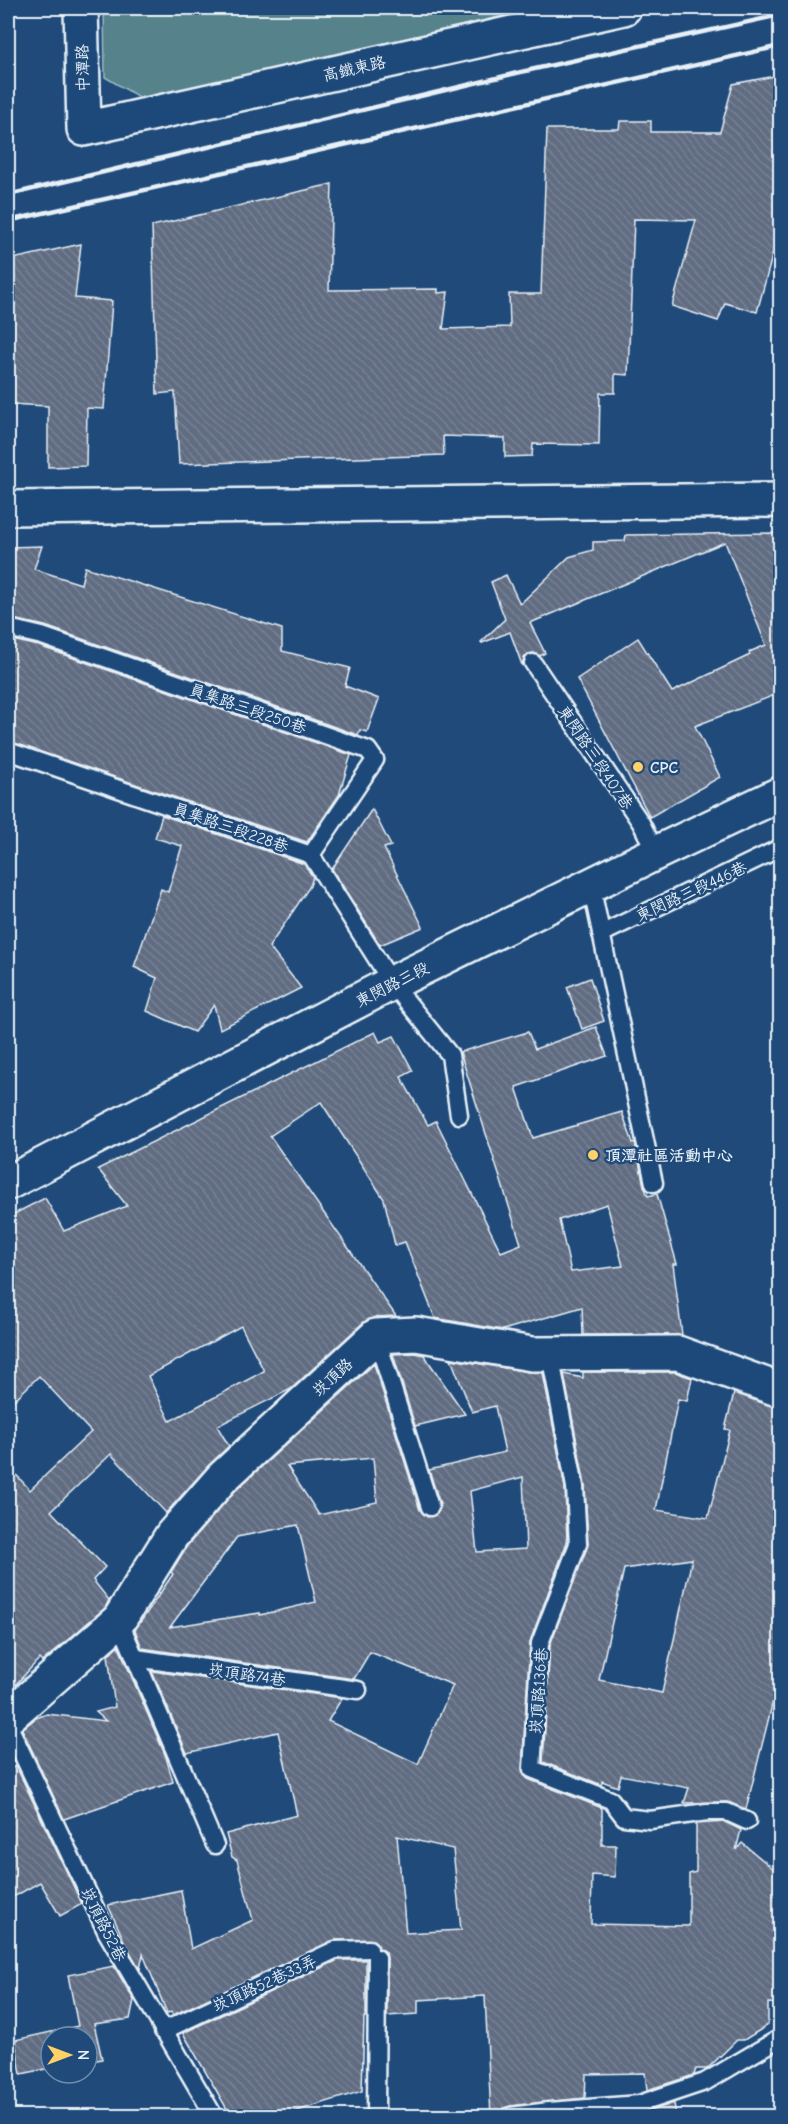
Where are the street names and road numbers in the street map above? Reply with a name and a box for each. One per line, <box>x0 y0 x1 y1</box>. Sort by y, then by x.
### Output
street label: 中潭路 <box>74 44 92 92</box>
street label: 高鐵東路 <box>321 53 387 85</box>
street label: 員集路三段250巷 <box>187 680 309 737</box>
street label: 東閔路三段407巷 <box>554 702 636 813</box>
street label: 員集路三段228巷 <box>171 800 291 856</box>
street label: 東閔路三段446巷 <box>633 858 750 925</box>
street label: 東閔路三段 <box>353 959 432 1011</box>
street label: 崁頂路 <box>309 1355 356 1401</box>
street label: 崁頂路136巷 <box>527 1647 551 1735</box>
street label: 崁頂路74巷 <box>207 1661 287 1689</box>
street label: 崁頂路52巷 <box>77 1884 130 1965</box>
street label: 崁頂路52巷33弄 <box>209 1952 320 2016</box>

